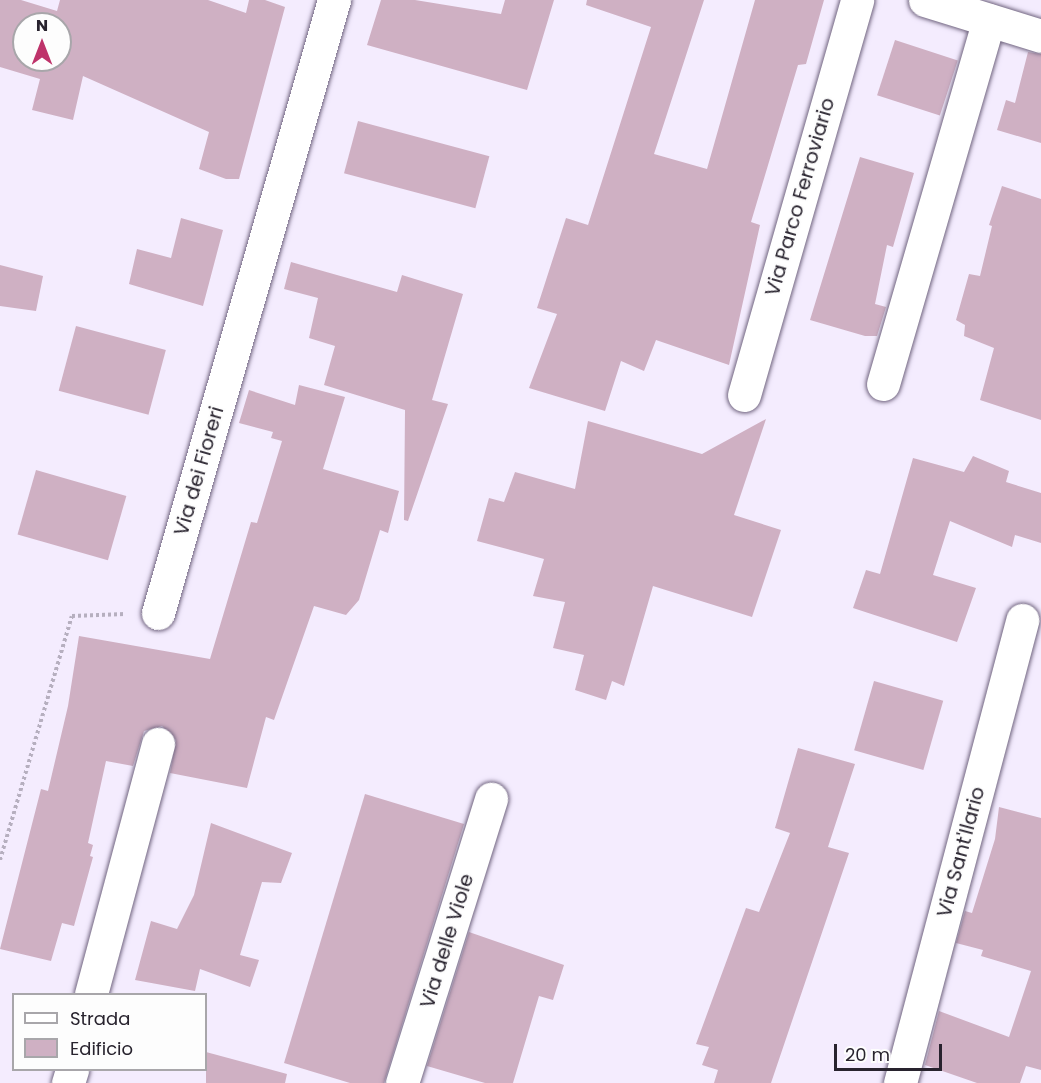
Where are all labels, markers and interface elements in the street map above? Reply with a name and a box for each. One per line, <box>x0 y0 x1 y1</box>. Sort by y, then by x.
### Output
north arrow <box>12 12 72 72</box>
text: N <box>36 14 48 37</box>
street label: Via Parco Ferroviario <box>760 95 840 299</box>
street label: Via dei Fioreri <box>169 404 229 538</box>
street label: Via Sant'Ilario <box>932 784 990 920</box>
street label: Via delle Viole <box>415 871 479 1011</box>
legend <box>12 993 207 1071</box>
text: Strada <box>70 1006 130 1031</box>
scale bar <box>837 1032 945 1070</box>
text: Edificio <box>70 1036 133 1061</box>
text: 20 m <box>845 1042 890 1067</box>

